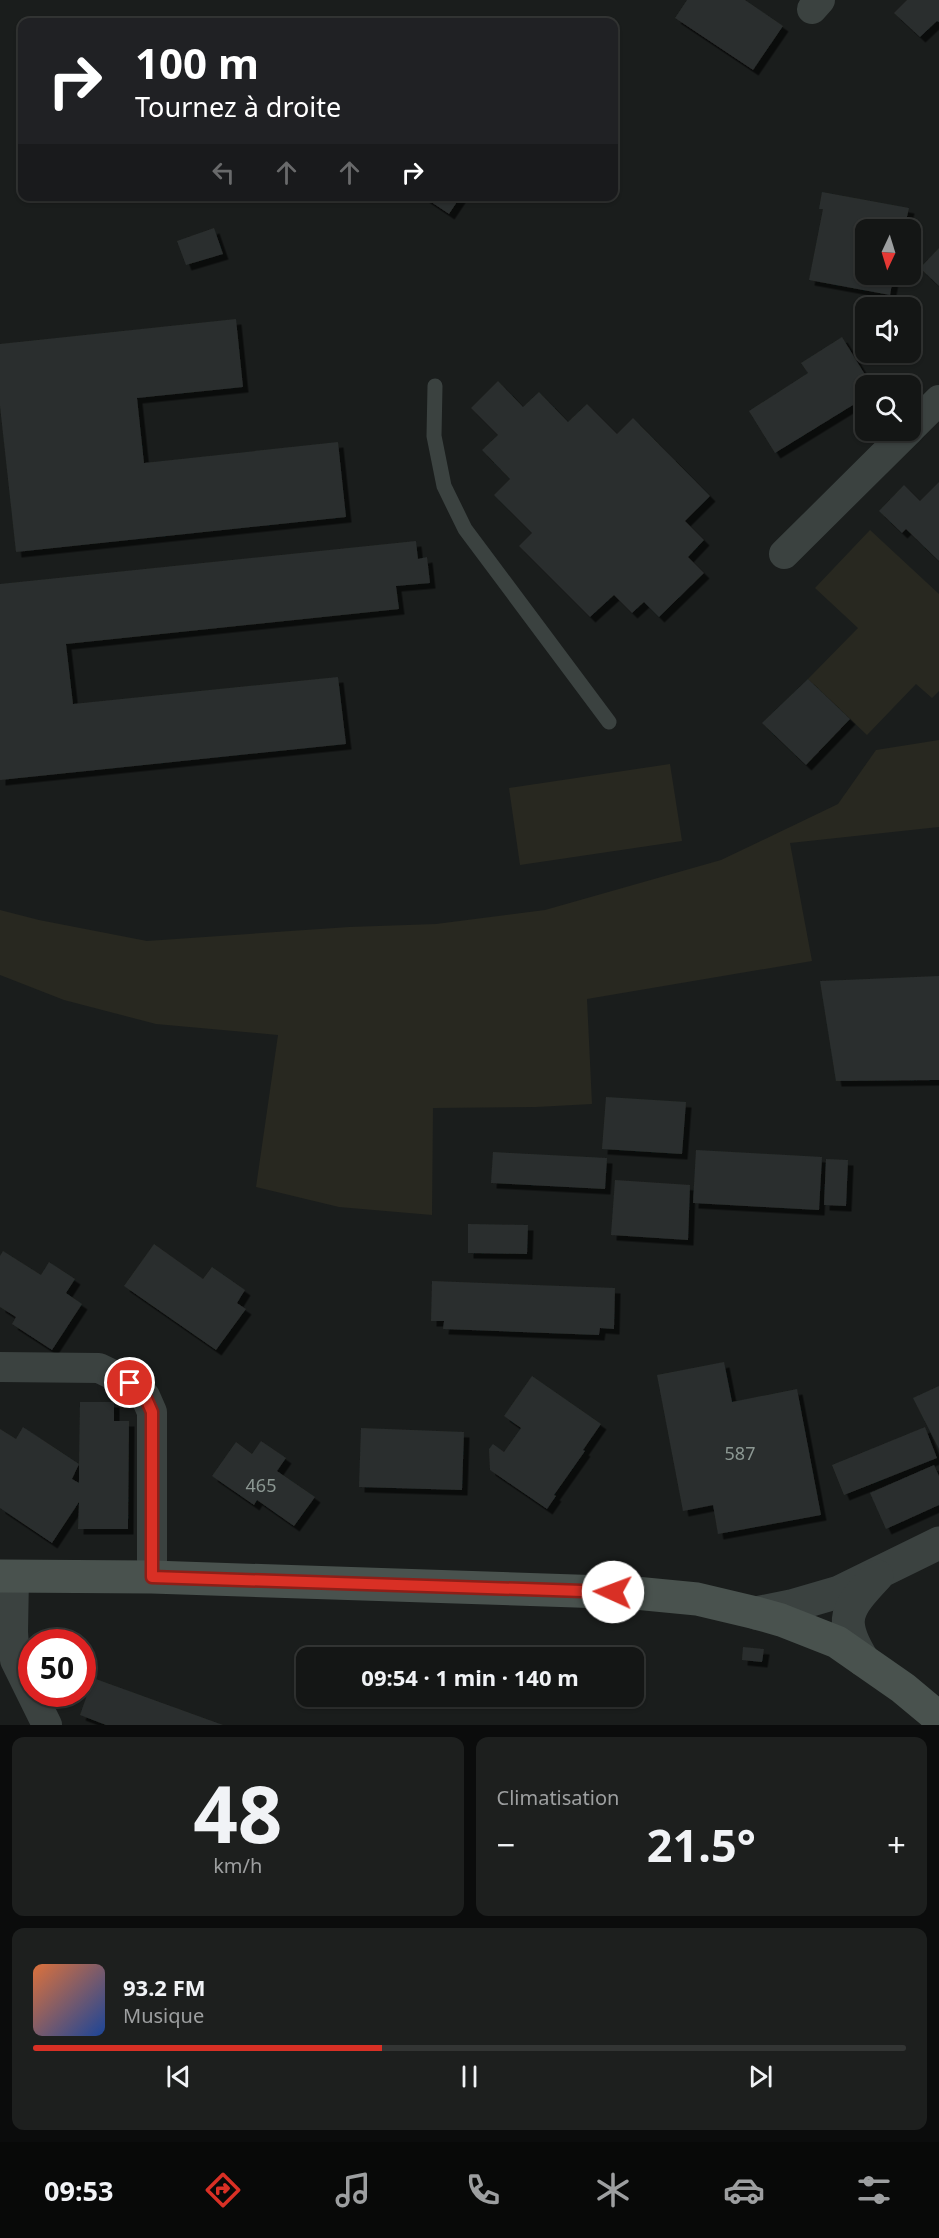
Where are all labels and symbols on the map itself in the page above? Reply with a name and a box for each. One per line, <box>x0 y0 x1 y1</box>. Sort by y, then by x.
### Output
north arrow <box>855 219 921 285</box>
pin <box>104 1357 155 1408</box>
house number: 587 <box>725 1441 755 1465</box>
house number: 465 <box>246 1473 276 1497</box>
position arrow <box>581 1560 645 1624</box>
speed limit sign: 50 <box>18 1629 96 1707</box>

